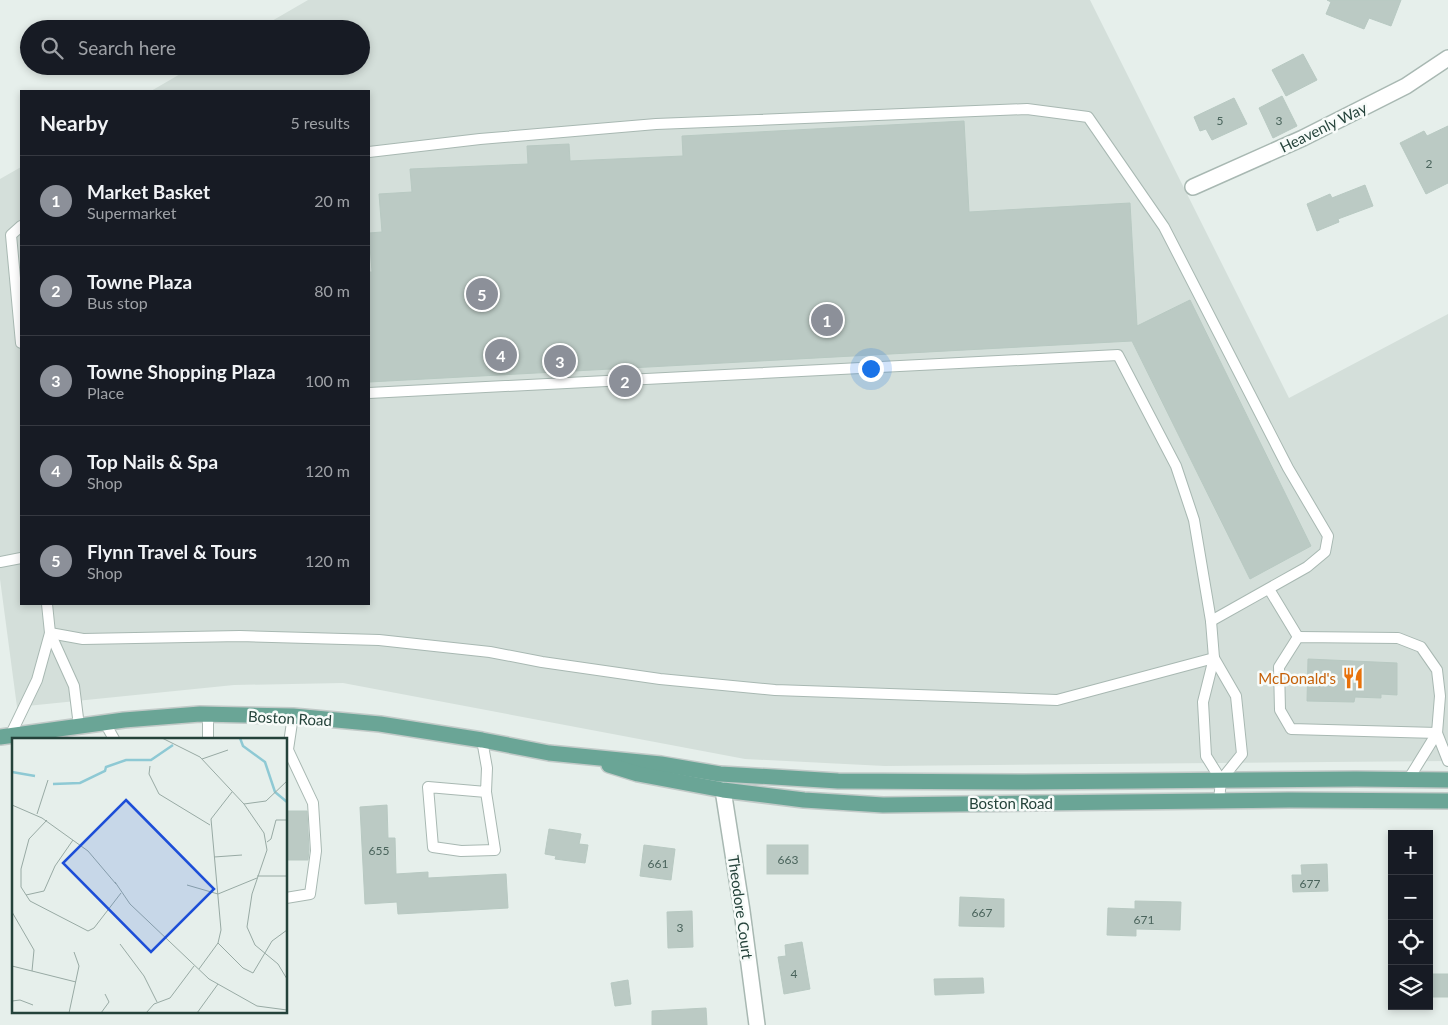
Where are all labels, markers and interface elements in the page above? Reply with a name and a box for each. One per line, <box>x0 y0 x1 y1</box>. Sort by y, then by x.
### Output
search box <box>20 20 370 75</box>
icon: search <box>38 34 66 62</box>
text: Search here <box>78 36 176 59</box>
street label: Heavenly Way <box>1277 98 1370 156</box>
text: Nearby <box>40 110 108 135</box>
text: 5 results <box>290 113 350 132</box>
house number: 5 <box>1217 113 1224 128</box>
house number: 3 <box>1276 113 1283 128</box>
house number: 2 <box>1426 156 1433 171</box>
text: Market Basket <box>87 180 210 203</box>
text: 1 <box>51 191 61 210</box>
text: 20 m <box>314 191 350 210</box>
text: Supermarket <box>87 203 176 222</box>
text: Towne Plaza <box>87 270 192 293</box>
pin: 5 <box>466 275 498 313</box>
text: 2 <box>51 281 61 300</box>
text: 80 m <box>314 281 350 300</box>
text: Bus stop <box>87 293 148 312</box>
pin: 1 <box>811 301 843 339</box>
pin: 4 <box>485 336 517 374</box>
pin: 3 <box>544 342 576 380</box>
your location <box>858 356 884 382</box>
text: Towne Shopping Plaza <box>87 360 276 383</box>
pin: 2 <box>609 362 641 400</box>
text: 3 <box>51 371 61 390</box>
text: 100 m <box>305 371 350 390</box>
text: Place <box>87 383 124 402</box>
text: Top Nails & Spa <box>87 450 218 473</box>
text: 4 <box>51 461 61 480</box>
text: 120 m <box>305 461 350 480</box>
text: Shop <box>87 473 123 492</box>
text: Flynn Travel & Tours <box>87 540 257 563</box>
text: 5 <box>51 551 61 570</box>
text: 120 m <box>305 551 350 570</box>
text: Shop <box>87 563 123 582</box>
restaurant icon: McDonald's <box>1340 665 1366 691</box>
place label: McDonald's <box>1258 669 1336 687</box>
street label: Boston Road <box>248 707 332 729</box>
inset map <box>12 738 288 1012</box>
street label: Boston Road <box>969 794 1053 812</box>
map controls <box>1388 830 1433 1010</box>
button: + <box>1388 830 1433 875</box>
house number: 655 <box>369 843 389 858</box>
house number: 663 <box>778 852 798 867</box>
street label: Theodore Court <box>725 854 757 961</box>
house number: 661 <box>648 856 668 871</box>
button: − <box>1388 875 1433 920</box>
house number: 677 <box>1300 876 1320 891</box>
house number: 667 <box>972 905 992 920</box>
house number: 671 <box>1134 912 1154 927</box>
house number: 3 <box>677 920 684 935</box>
button: locate <box>1388 920 1433 965</box>
button: layers <box>1388 965 1433 1010</box>
house number: 4 <box>791 966 798 981</box>

